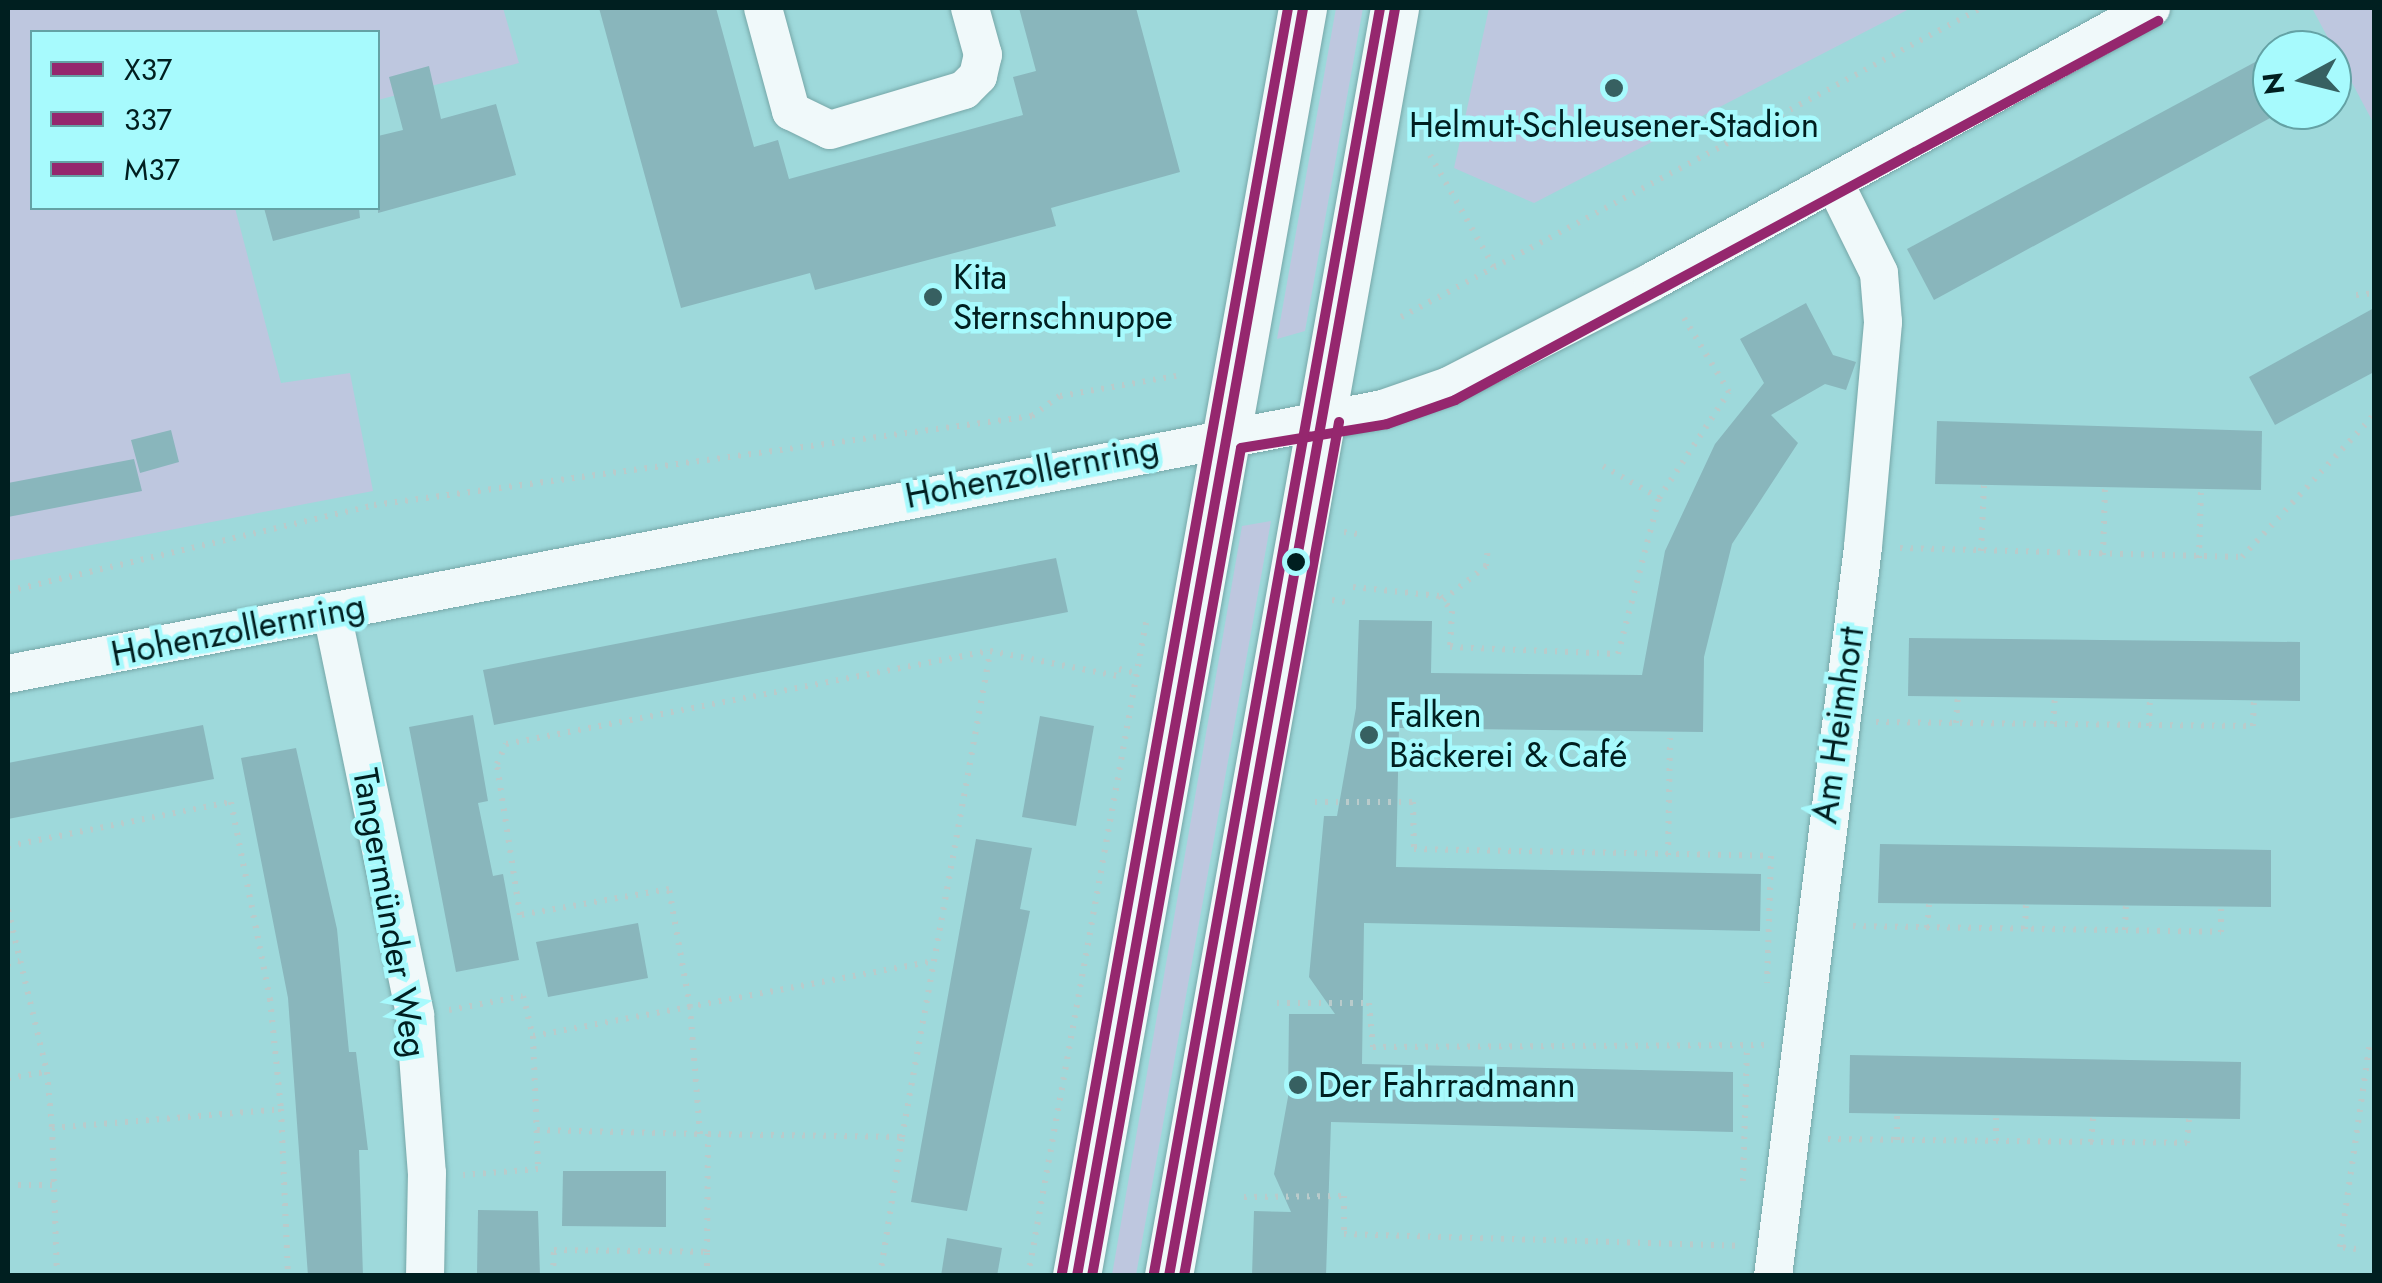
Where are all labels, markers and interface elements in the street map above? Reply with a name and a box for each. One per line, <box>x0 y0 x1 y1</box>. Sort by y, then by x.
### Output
legend <box>30 30 380 210</box>
north arrow <box>2252 30 2352 130</box>
text: X37 <box>124 48 172 91</box>
text: N <box>2252 70 2295 97</box>
marker: Helmut-Schleusener-Stadion <box>1603 77 1625 99</box>
text: 337 <box>124 98 172 141</box>
place label: Helmut-Schleusener-Stadion <box>1409 104 1819 146</box>
text: M37 <box>124 148 180 191</box>
place label: Kita Sternschnuppe <box>953 256 1173 338</box>
marker: Kita Sternschnuppe <box>922 286 944 308</box>
street label: Hohenzollernring <box>902 427 1162 517</box>
unlabelled marker <box>1286 552 1306 572</box>
street label: Hohenzollernring <box>108 585 368 675</box>
street label: Am Heimhort <box>1803 624 1873 826</box>
place label: Falken Bäckerei & Café <box>1389 694 1627 776</box>
marker: Falken Bäckerei & Café <box>1358 724 1380 746</box>
street label: Tangermünder Weg <box>344 765 436 1061</box>
place label: Der Fahrradmann <box>1318 1064 1576 1106</box>
marker: Der Fahrradmann <box>1287 1074 1309 1096</box>

